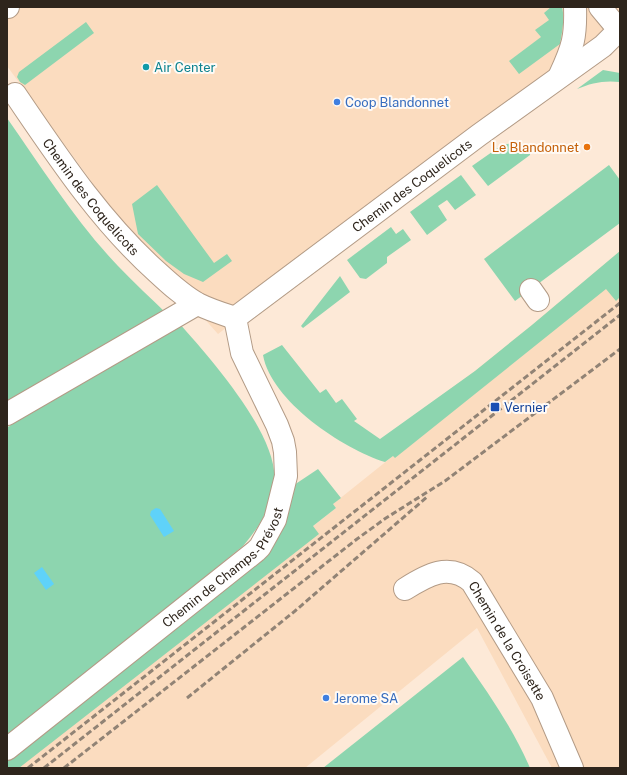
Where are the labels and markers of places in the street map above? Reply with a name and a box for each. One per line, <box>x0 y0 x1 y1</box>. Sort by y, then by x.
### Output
place label: Air Center <box>154 60 216 75</box>
marker: Air Center <box>141 62 151 72</box>
place label: Coop Blandonnet <box>345 95 449 110</box>
marker: Coop Blandonnet <box>332 97 342 107</box>
place label: Le Blandonnet <box>492 140 579 155</box>
marker: Le Blandonnet <box>582 142 592 152</box>
place label: Vernier <box>504 400 548 415</box>
marker: Vernier <box>489 401 501 413</box>
place label: Jerome SA <box>334 691 398 706</box>
marker: Jerome SA <box>321 693 331 703</box>

